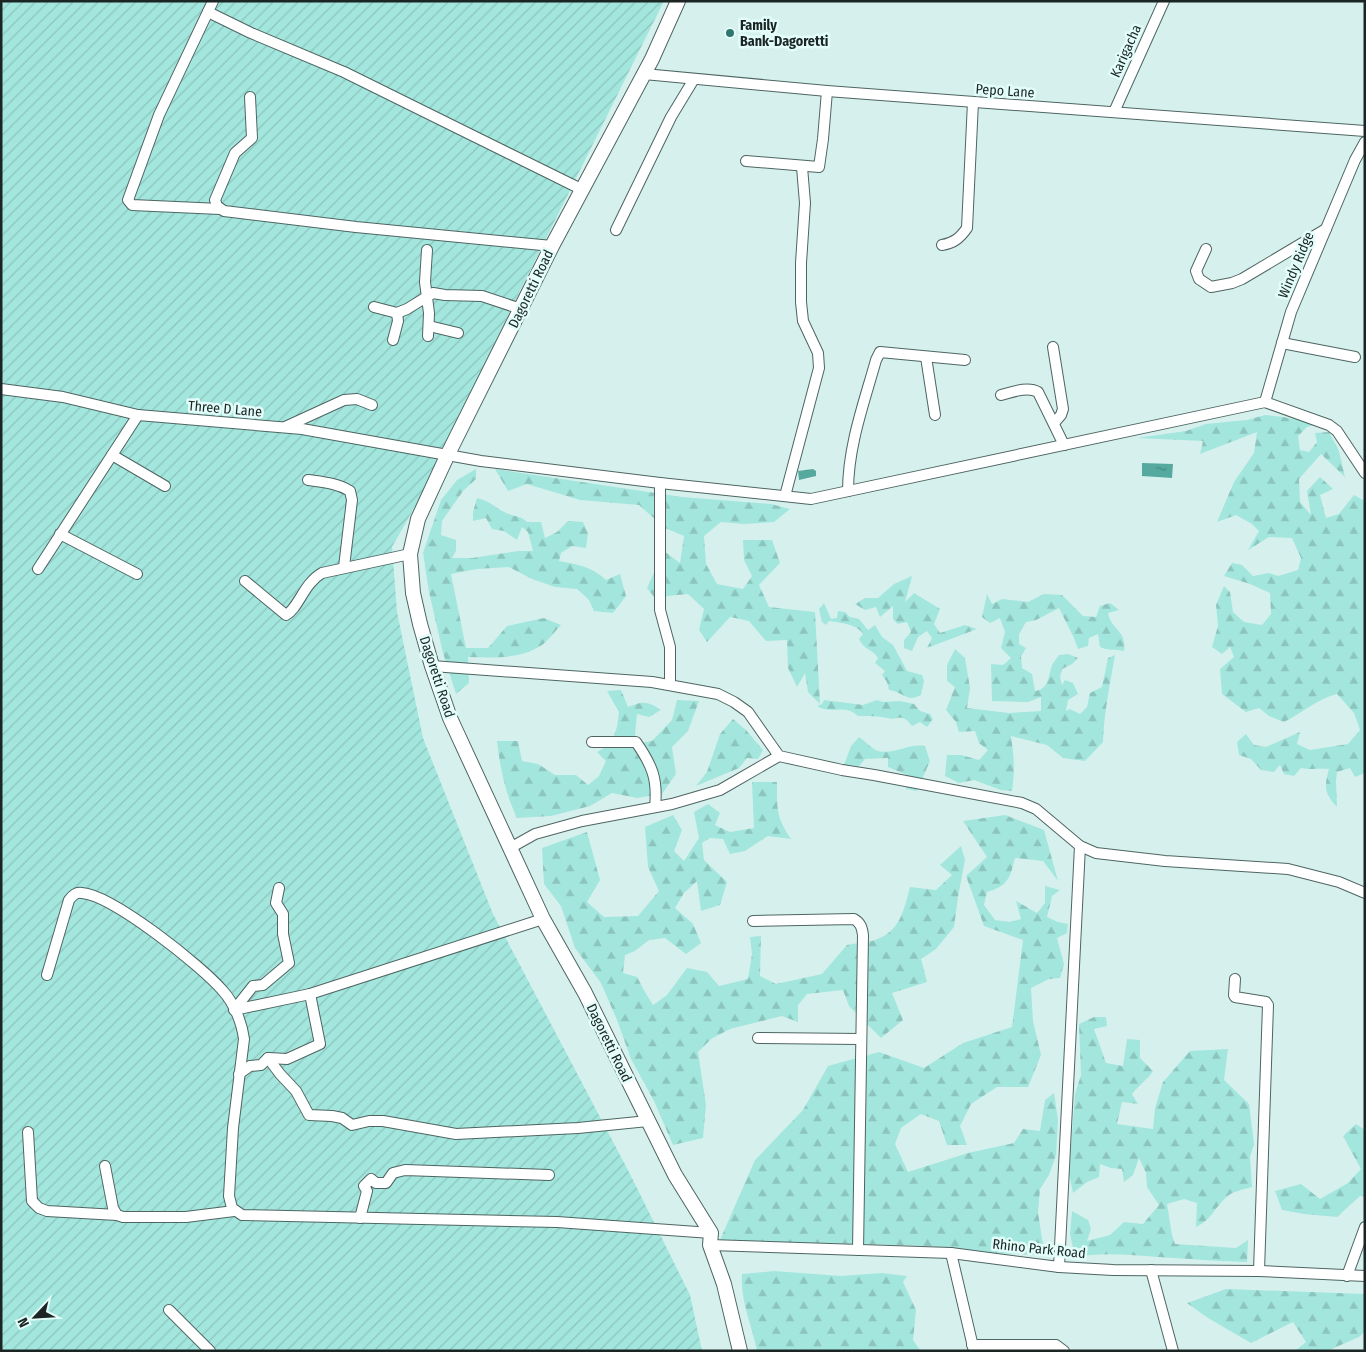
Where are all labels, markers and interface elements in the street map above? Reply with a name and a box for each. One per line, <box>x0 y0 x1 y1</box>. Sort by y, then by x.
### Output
place label: Family Bank-Dagoretti <box>740 17 829 50</box>
street label: Karigacha <box>1107 22 1145 80</box>
marker: Family Bank-Dagoretti <box>724 27 736 39</box>
street label: Pepo Lane <box>975 80 1035 102</box>
street label: Windy Ridge <box>1274 229 1318 301</box>
street label: Dagoretti Road <box>505 247 557 331</box>
street label: Three D Lane <box>187 397 263 421</box>
street label: Dagoretti Road <box>416 634 458 720</box>
street label: Dagoretti Road <box>583 1001 635 1085</box>
street label: Rhino Park Road <box>991 1236 1087 1262</box>
north arrow <box>10 1292 60 1342</box>
text: N <box>14 1315 33 1330</box>

